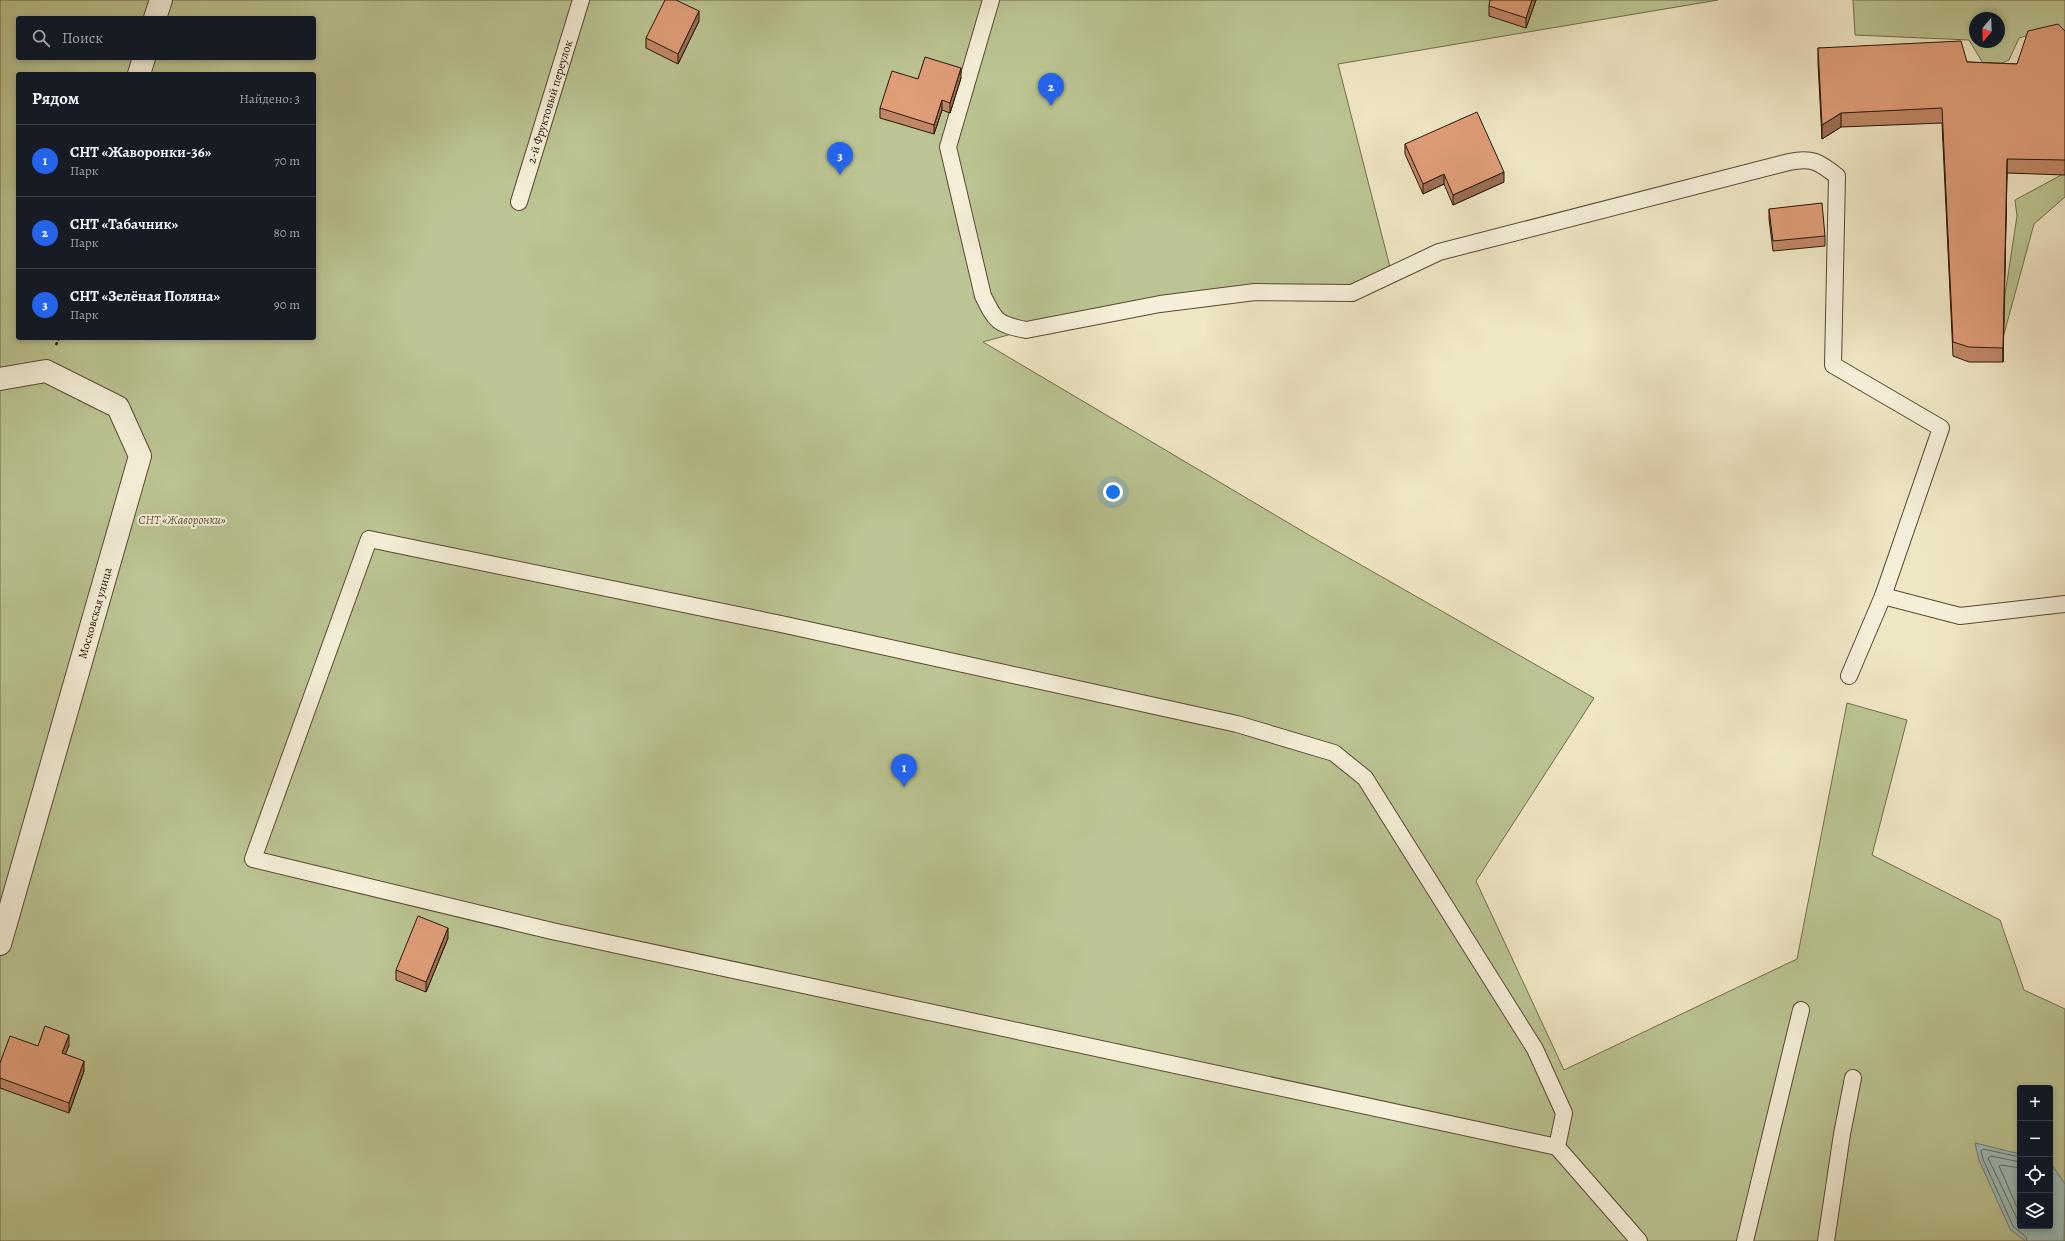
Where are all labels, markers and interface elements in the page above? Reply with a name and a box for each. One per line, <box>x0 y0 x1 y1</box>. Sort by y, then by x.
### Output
north arrow <box>1969 12 2005 48</box>
search box <box>16 16 316 60</box>
icon: search <box>30 27 52 49</box>
text: Поиск <box>62 28 103 48</box>
street label: 2-й Фруктовый переулок <box>523 38 576 165</box>
pin: 2 <box>1038 73 1064 106</box>
text: Рядом <box>32 87 79 110</box>
text: Найдено: 3 <box>239 90 300 107</box>
text: СНТ «Жаворонки-36» <box>70 142 211 162</box>
pin: 3 <box>827 142 853 175</box>
text: 1 <box>43 152 47 169</box>
text: 70 m <box>274 152 300 169</box>
text: Парк <box>70 162 99 179</box>
text: СНТ «Табачник» <box>70 214 178 234</box>
text: 2 <box>42 224 48 241</box>
text: 80 m <box>273 224 300 241</box>
text: Парк <box>70 234 99 251</box>
text: СНТ «Зелёная Поляна» <box>70 286 220 306</box>
text: 3 <box>42 296 48 313</box>
text: 90 m <box>274 296 300 313</box>
text: Парк <box>70 306 99 323</box>
your location <box>1103 482 1123 502</box>
park label: СНТ «Жаворонки» <box>138 512 226 528</box>
street label: Московская улица <box>74 565 116 661</box>
pin: 1 <box>891 754 917 787</box>
map controls <box>2017 1085 2053 1229</box>
button: + <box>2017 1085 2053 1121</box>
button: − <box>2017 1121 2053 1157</box>
button: locate <box>2017 1157 2053 1193</box>
button: layers <box>2017 1193 2053 1229</box>

